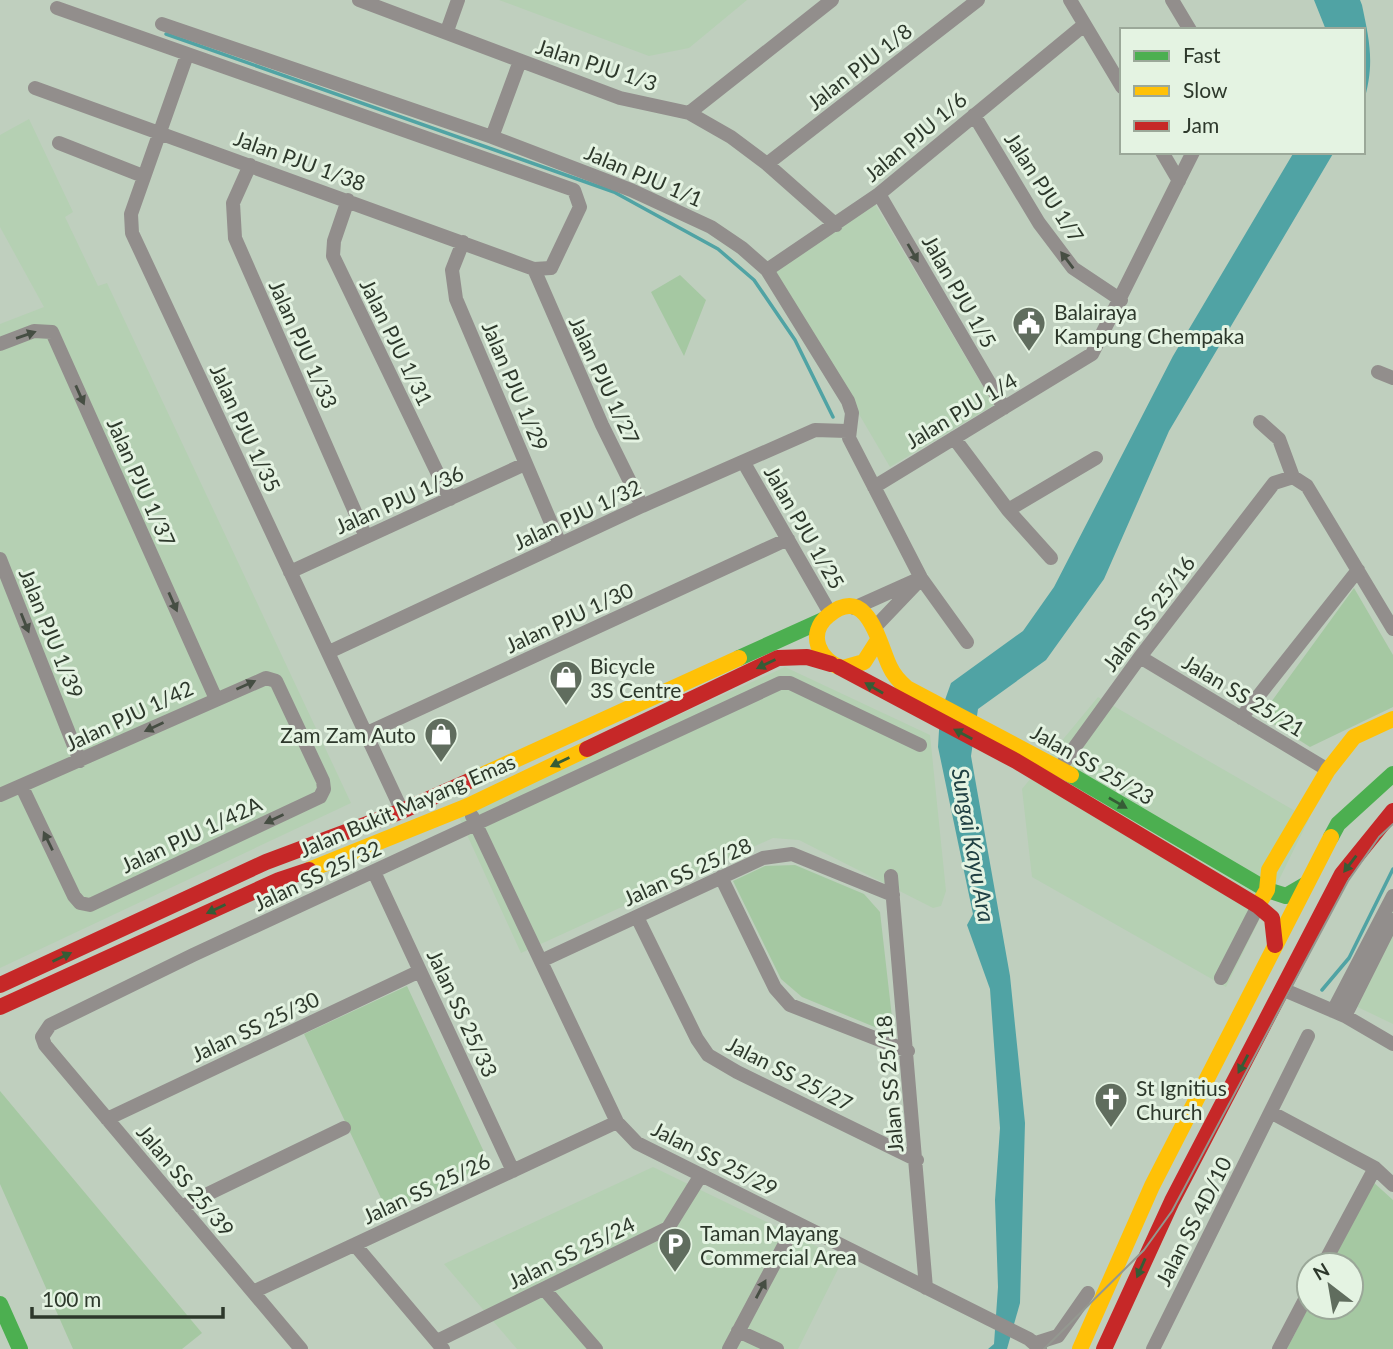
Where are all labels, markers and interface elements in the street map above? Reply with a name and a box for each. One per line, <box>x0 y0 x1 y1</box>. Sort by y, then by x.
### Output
street label: Jalan PJU 1/8 <box>802 17 916 115</box>
legend <box>1120 28 1365 154</box>
street label: Jalan PJU 1/3 <box>533 33 661 95</box>
text: Fast <box>1183 42 1221 67</box>
text: Slow <box>1183 77 1228 102</box>
street label: Jalan PJU 1/6 <box>859 86 971 186</box>
text: Jam <box>1183 112 1219 137</box>
street label: Jalan PJU 1/38 <box>231 125 369 195</box>
street label: Jalan PJU 1/7 <box>1000 127 1090 247</box>
street label: Jalan PJU 1/1 <box>581 139 707 211</box>
street label: Jalan PJU 1/5 <box>918 230 1002 352</box>
one-way arrow <box>907 243 919 263</box>
one-way arrow <box>1059 251 1074 269</box>
street label: Jalan PJU 1/31 <box>356 275 438 409</box>
street label: Jalan PJU 1/33 <box>265 276 343 412</box>
place label: Balairaya Kampung Chempaka <box>1054 299 1244 348</box>
public building icon: Balairaya Kampung Chempaka <box>1010 304 1048 353</box>
street label: Jalan PJU 1/27 <box>565 312 645 448</box>
street label: Jalan PJU 1/29 <box>478 318 554 454</box>
one-way arrow <box>15 329 36 340</box>
street label: Jalan PJU 1/35 <box>206 360 286 496</box>
street label: Jalan PJU 1/4 <box>901 367 1021 453</box>
one-way arrow <box>75 384 86 405</box>
street label: Jalan PJU 1/37 <box>103 414 181 550</box>
street label: Jalan PJU 1/36 <box>331 460 467 538</box>
street label: Jalan PJU 1/25 <box>760 461 850 593</box>
street label: Jalan PJU 1/32 <box>509 474 645 554</box>
street label: Jalan SS 25/16 <box>1097 550 1199 676</box>
street label: Jalan PJU 1/39 <box>15 564 89 702</box>
street label: Jalan PJU 1/30 <box>501 577 637 657</box>
one-way arrow <box>167 592 179 612</box>
one-way arrow <box>20 612 31 633</box>
street label: Jalan SS 25/21 <box>1179 649 1309 741</box>
place label: Bicycle 3S Centre <box>590 653 681 702</box>
shop icon: Bicycle 3S Centre <box>547 658 585 707</box>
one-way arrow <box>756 658 776 670</box>
street label: Jalan PJU 1/42 <box>61 675 197 755</box>
one-way arrow <box>236 679 256 691</box>
one-way arrow <box>865 682 884 694</box>
shop icon: Zam Zam Auto <box>422 715 460 764</box>
street label: Jalan SS 25/23 <box>1027 719 1159 809</box>
one-way arrow <box>144 721 164 733</box>
place label: Zam Zam Auto <box>280 722 416 747</box>
one-way arrow <box>953 729 973 741</box>
street label: Jalan Bukit Mayang Emas <box>295 748 519 862</box>
one-way arrow <box>550 756 570 768</box>
water label: Sungai Kayu Ara <box>947 766 1001 924</box>
street label: Jalan PJU 1/42A <box>117 790 266 877</box>
one-way arrow <box>1108 797 1127 809</box>
one-way arrow <box>263 814 284 825</box>
one-way arrow <box>43 831 54 851</box>
street label: Jalan SS 25/28 <box>619 832 755 910</box>
street label: Jalan SS 25/32 <box>249 835 385 915</box>
one-way arrow <box>1343 855 1357 873</box>
one-way arrow <box>206 903 226 915</box>
street label: Jalan SS 25/33 <box>423 945 503 1081</box>
one-way arrow <box>52 951 72 963</box>
street label: Jalan SS 25/30 <box>187 986 323 1066</box>
street label: Jalan SS 25/18 <box>871 1014 907 1154</box>
street label: Jalan SS 25/27 <box>723 1031 857 1115</box>
one-way arrow <box>1237 1054 1249 1074</box>
place label: St Ignitius Church <box>1136 1075 1227 1124</box>
church icon: St Ignitius Church <box>1092 1080 1130 1129</box>
street label: Jalan SS 25/29 <box>648 1116 782 1200</box>
street label: Jalan SS 25/39 <box>132 1119 240 1241</box>
street label: Jalan SS 25/26 <box>358 1148 494 1228</box>
street label: Jalan SS 4D/10 <box>1150 1152 1236 1290</box>
street label: Jalan SS 25/24 <box>504 1211 638 1293</box>
place label: Taman Mayang Commercial Area <box>700 1220 857 1269</box>
parking icon: Taman Mayang Commercial Area <box>656 1225 694 1274</box>
north arrow <box>1295 1251 1365 1321</box>
text: N <box>1309 1257 1333 1285</box>
one-way arrow <box>1135 1258 1147 1278</box>
scale bar <box>32 1276 222 1320</box>
one-way arrow <box>755 1279 767 1298</box>
text: 100 m <box>42 1286 101 1311</box>

